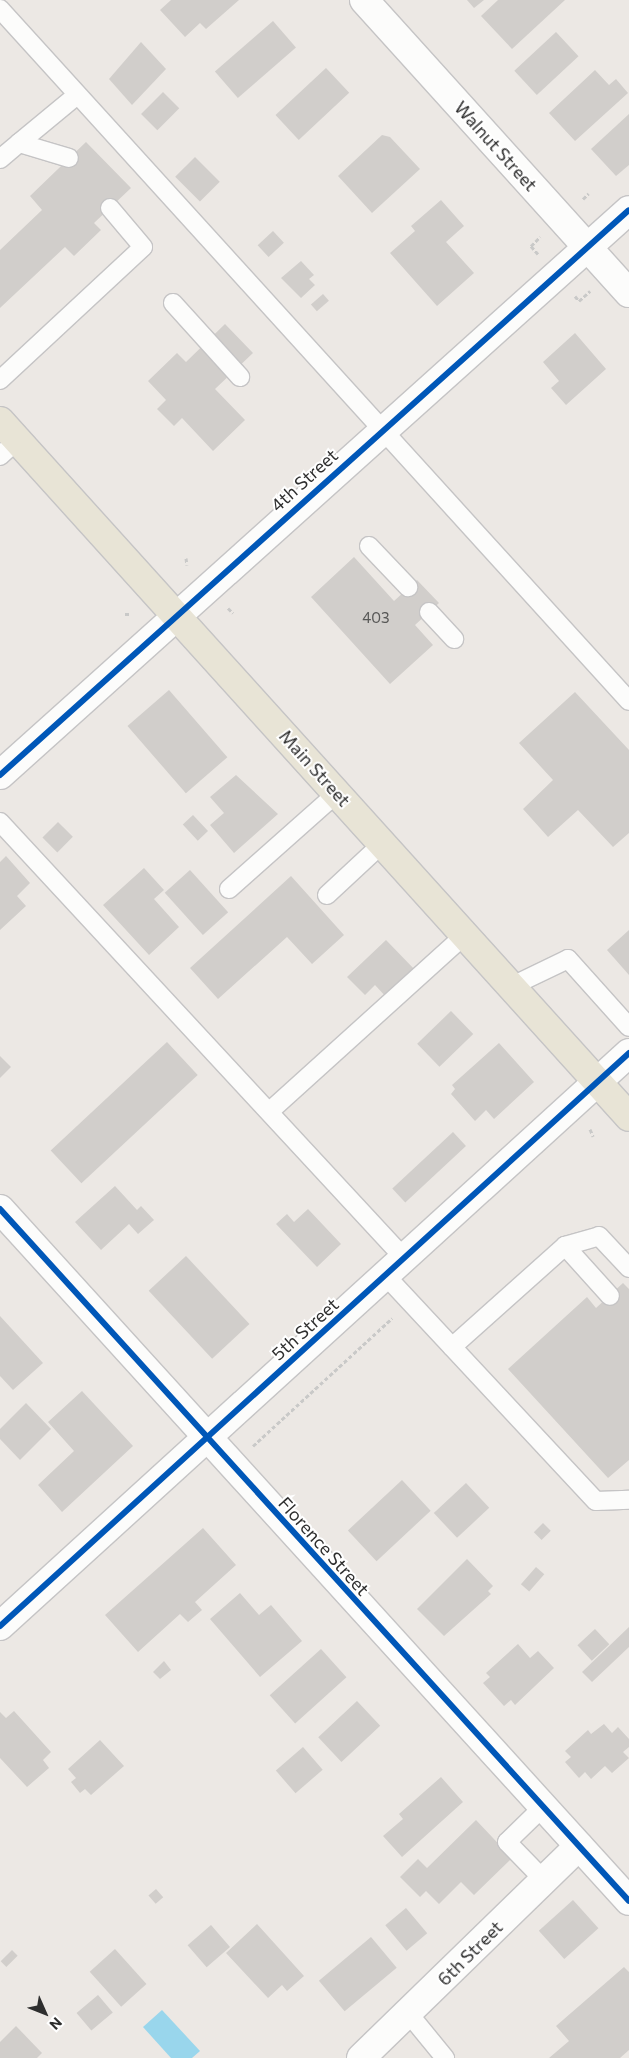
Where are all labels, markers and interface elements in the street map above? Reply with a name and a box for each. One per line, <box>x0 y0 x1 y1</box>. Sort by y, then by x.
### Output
street label: Walnut Street <box>450 97 542 195</box>
street label: 4th Street <box>266 444 342 516</box>
house number: 403 <box>362 609 390 627</box>
street label: Main Street <box>275 725 355 811</box>
street label: 5th Street <box>267 1293 343 1365</box>
street label: Florence Street <box>274 1492 374 1600</box>
street label: 6th Street <box>433 1916 507 1990</box>
north arrow <box>20 1988 70 2038</box>
text: N <box>46 2014 66 2033</box>

